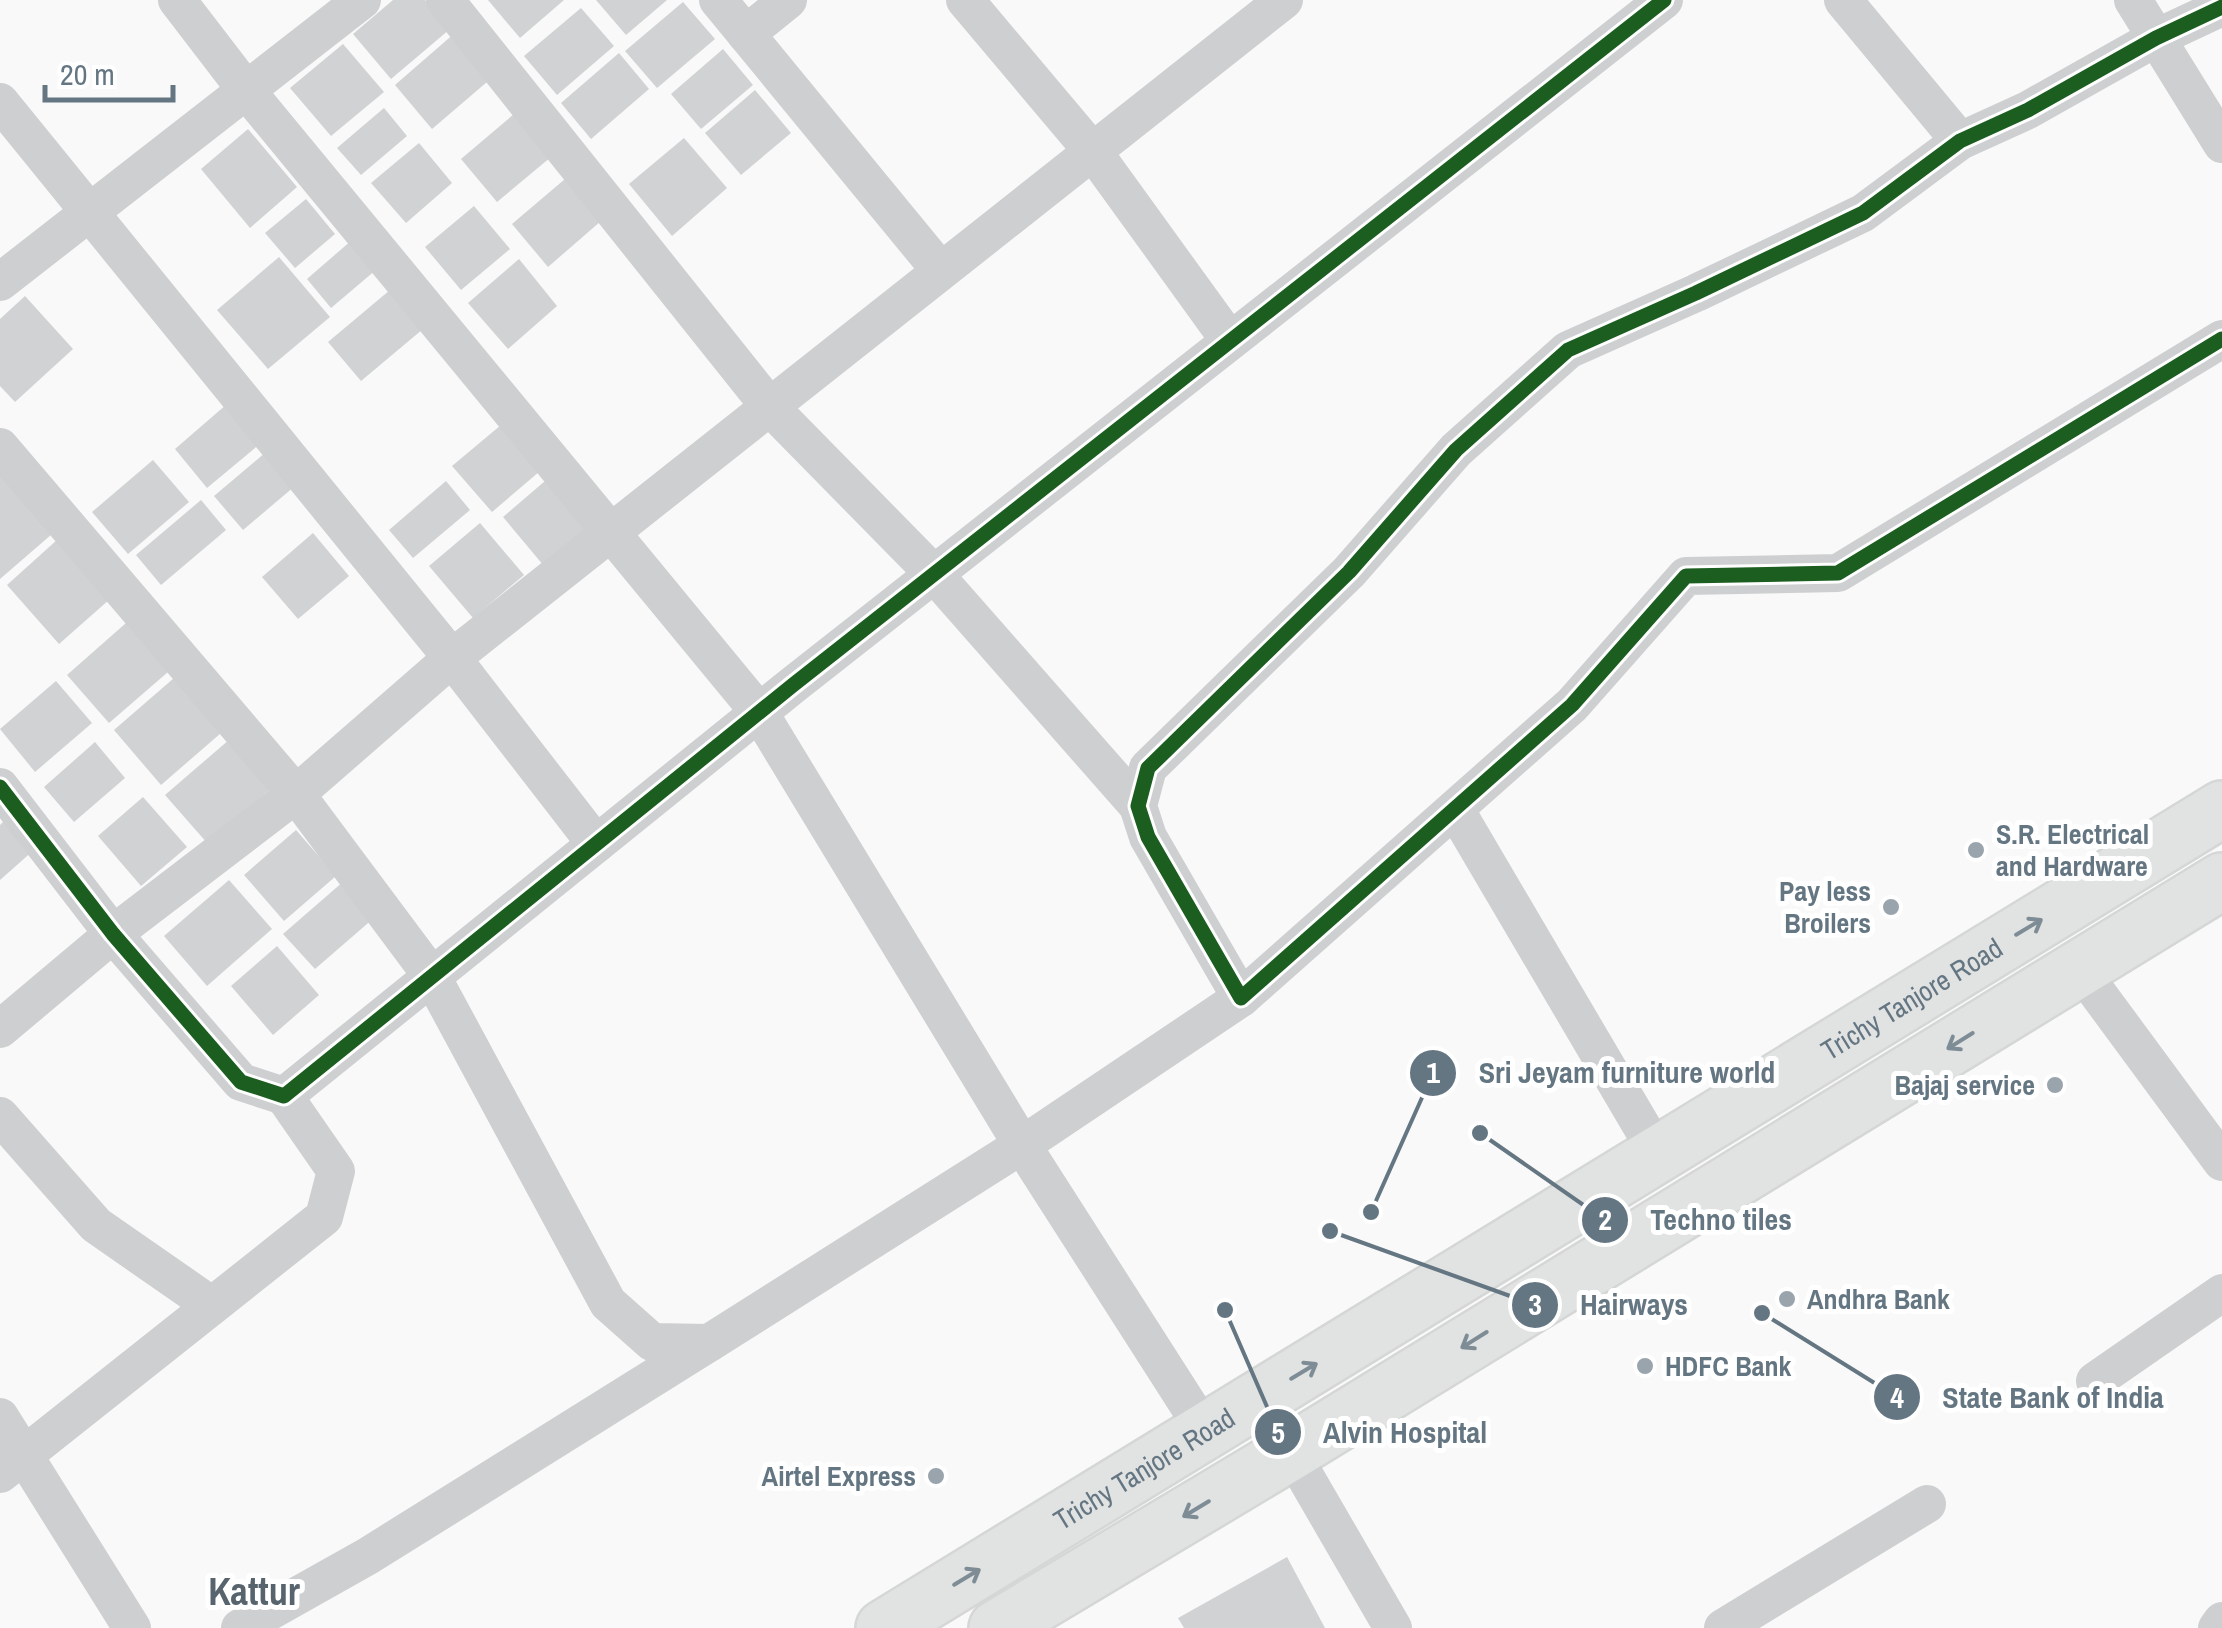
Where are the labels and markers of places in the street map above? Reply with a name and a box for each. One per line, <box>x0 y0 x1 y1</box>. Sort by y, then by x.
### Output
place label: S.R. Electrical and Hardware <box>1996 815 2149 885</box>
marker: S.R. Electrical and Hardware <box>1965 839 1987 861</box>
place label: Pay less Broilers <box>1779 872 1871 942</box>
marker: Pay less Broilers <box>1880 896 1902 918</box>
callout: Sri Jeyam furniture world <box>1408 1043 1795 1103</box>
place label: Bajaj service <box>1895 1066 2035 1104</box>
marker: Bajaj service <box>2044 1074 2066 1096</box>
callout: Techno tiles <box>1580 1190 1812 1250</box>
callout: Hairways <box>1510 1275 1708 1335</box>
place label: Andhra Bank <box>1807 1280 1950 1318</box>
marker: Andhra Bank <box>1776 1288 1798 1310</box>
place label: HDFC Bank <box>1665 1347 1792 1385</box>
marker: HDFC Bank <box>1634 1355 1656 1377</box>
callout: State Bank of India <box>1872 1367 2183 1427</box>
callout: Alvin Hospital <box>1253 1402 1507 1462</box>
place label: Airtel Express <box>762 1457 916 1495</box>
marker: Airtel Express <box>925 1465 947 1487</box>

